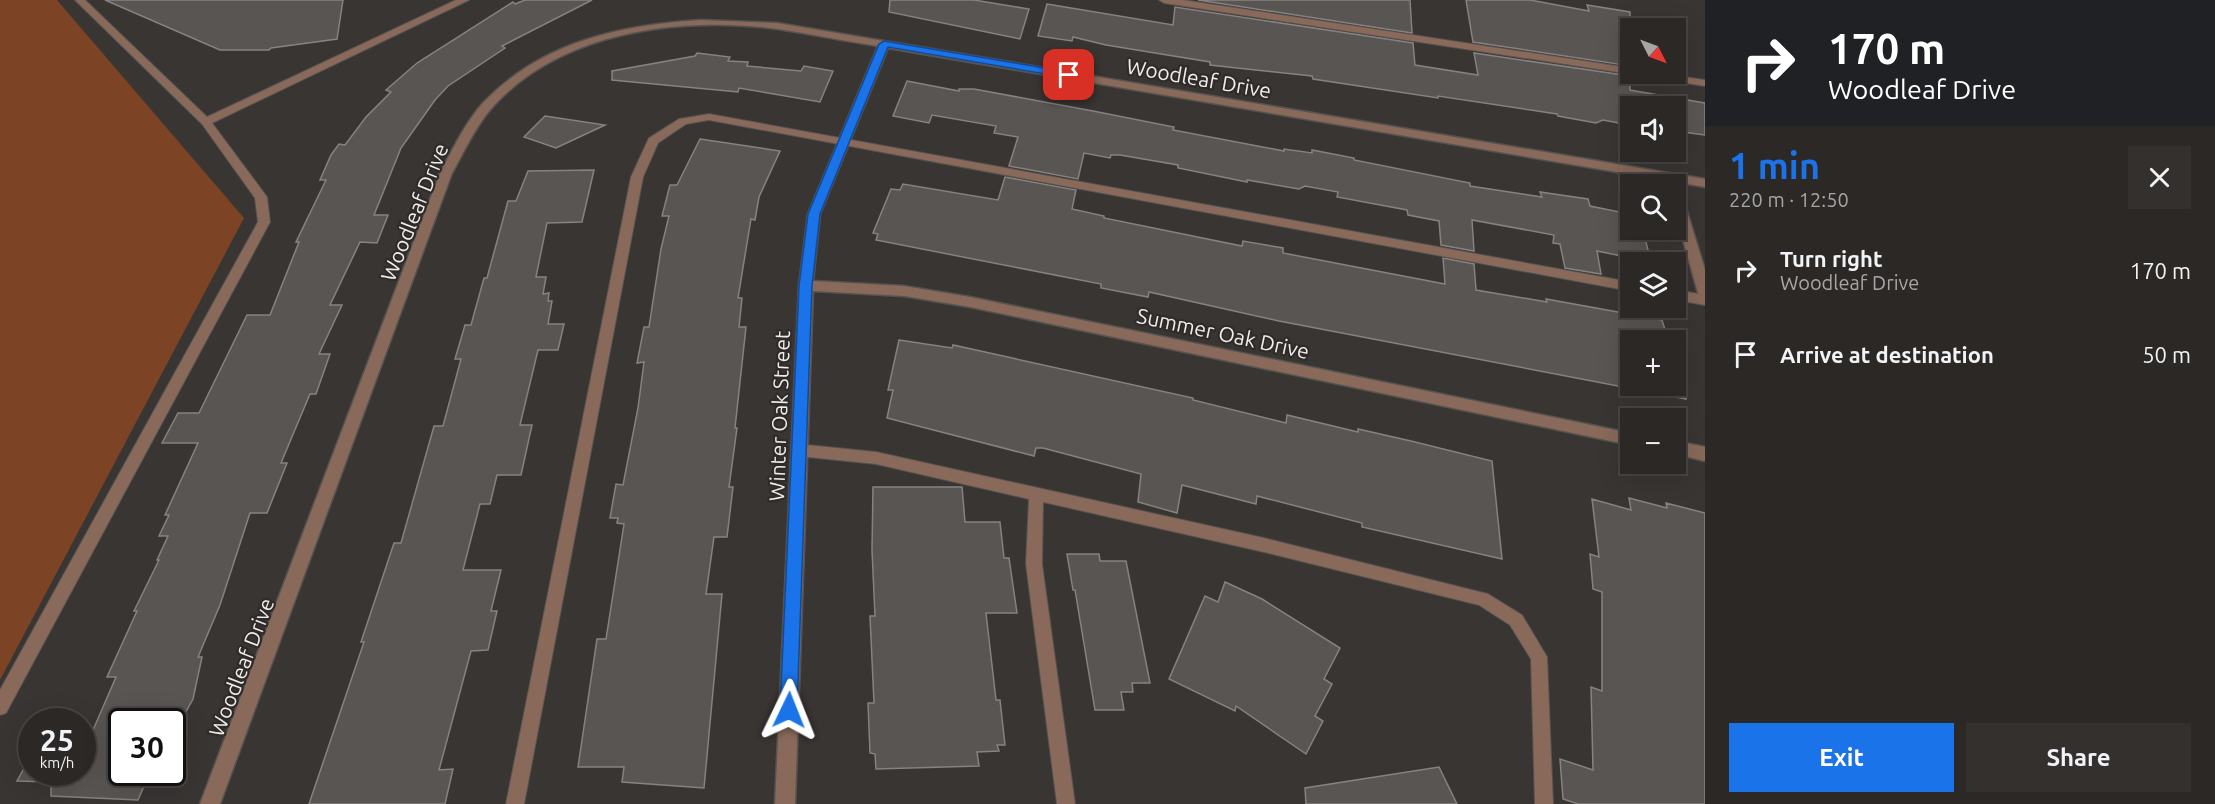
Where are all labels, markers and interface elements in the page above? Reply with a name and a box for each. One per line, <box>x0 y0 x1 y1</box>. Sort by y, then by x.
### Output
north arrow <box>1620 18 1686 84</box>
map controls <box>1620 18 1686 474</box>
icon: right <box>1729 24 1807 102</box>
text: 170 m <box>1828 25 1945 72</box>
pin <box>1043 49 1094 100</box>
street label: Woodleaf Drive <box>1125 53 1273 103</box>
icon: arrive <box>1052 58 1085 91</box>
text: Woodleaf Drive <box>1828 74 2016 104</box>
button: sound <box>1620 96 1686 162</box>
street label: Woodleaf Drive <box>375 140 453 284</box>
text: 1 min <box>1729 145 1820 186</box>
button: close <box>2128 146 2191 209</box>
button: search <box>1620 174 1686 240</box>
text: 220 m · 12:50 <box>1729 188 1849 211</box>
text: Turn right <box>1780 246 1882 271</box>
button: layers <box>1620 252 1686 318</box>
icon: right <box>1729 254 1762 287</box>
text: 170 m <box>2130 258 2191 283</box>
text: Woodleaf Drive <box>1780 271 1919 294</box>
street label: Summer Oak Drive <box>1135 303 1311 363</box>
street label: Winter Oak Street <box>764 330 794 502</box>
button: + <box>1620 330 1686 396</box>
icon: arrive <box>1729 338 1762 371</box>
text: Arrive at destination <box>1780 342 1994 367</box>
text: 50 m <box>2142 342 2191 367</box>
button: − <box>1620 408 1686 474</box>
street label: Woodleaf Drive <box>204 594 278 740</box>
position arrow <box>757 678 821 742</box>
speed limit sign: 30 <box>108 708 186 786</box>
text: 25 <box>40 723 74 757</box>
button: Exit <box>1729 723 1954 792</box>
button: Share <box>1966 723 2191 792</box>
text: km/h <box>40 754 74 771</box>

